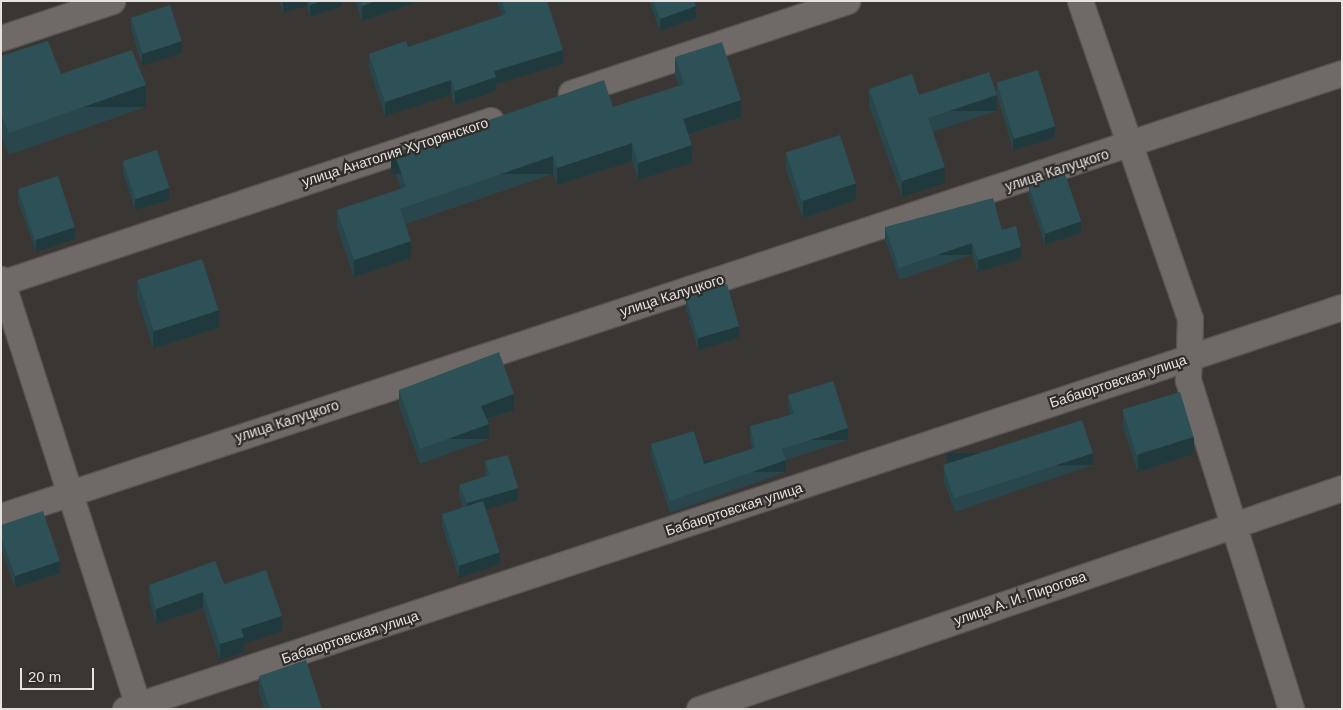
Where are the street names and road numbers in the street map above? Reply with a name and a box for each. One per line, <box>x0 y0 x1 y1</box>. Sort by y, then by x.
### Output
street label: улица Анатолия Хуторянского <box>300 114 490 190</box>
street label: улица Калуцкого <box>1003 145 1111 195</box>
street label: улица Калуцкого <box>618 270 726 320</box>
street label: Бабаюртовская улица <box>1047 351 1189 411</box>
street label: улица Калуцкого <box>233 396 341 446</box>
street label: Бабаюртовская улица <box>663 479 805 539</box>
street label: улица А. И. Пирогова <box>952 568 1088 628</box>
street label: Бабаюртовская улица <box>279 607 421 667</box>

